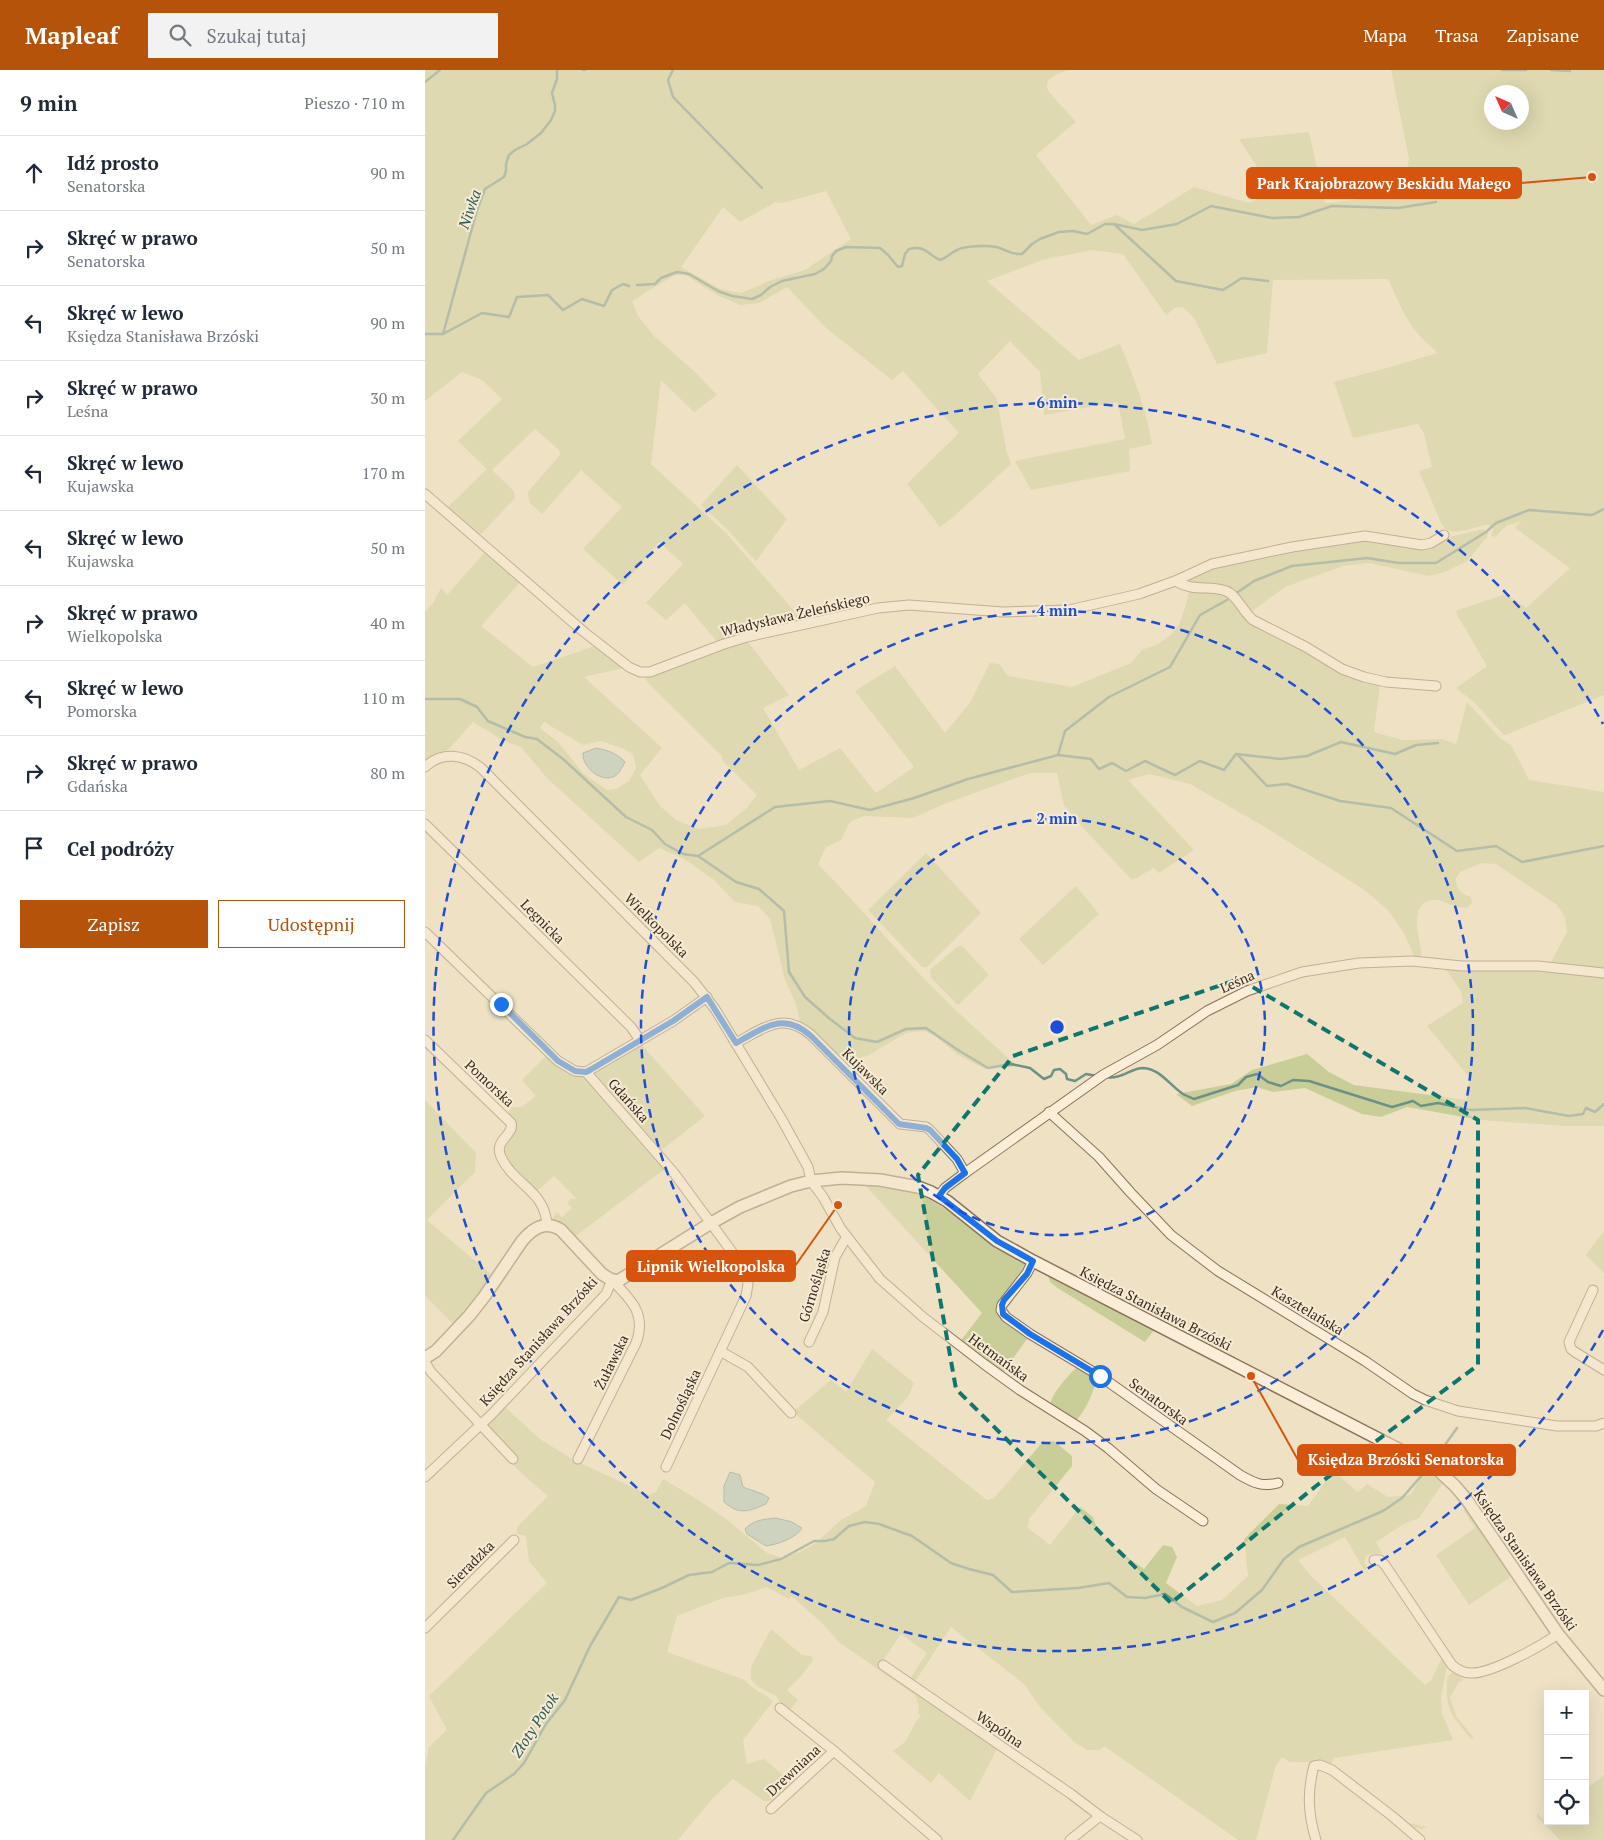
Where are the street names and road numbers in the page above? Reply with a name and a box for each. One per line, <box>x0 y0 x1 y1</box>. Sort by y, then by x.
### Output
street label: Władysława Żeleńskiego <box>719 588 872 640</box>
street label: Wielkopolska <box>621 889 693 961</box>
street label: Legnicka <box>517 895 569 947</box>
street label: Leśna <box>1217 965 1257 997</box>
street label: Kujawska <box>839 1044 893 1098</box>
street label: Pomorska <box>461 1055 519 1111</box>
street label: Gdańska <box>604 1074 654 1126</box>
street label: Górnośląska <box>794 1246 834 1324</box>
street label: Księdza Stanisława Brzóski <box>1077 1261 1235 1355</box>
street label: Księdza Stanisława Brzóski <box>475 1272 601 1410</box>
street label: Kasztelańska <box>1268 1281 1348 1339</box>
street label: Hetmańska <box>965 1329 1033 1385</box>
street label: Żuławska <box>590 1331 632 1393</box>
street label: Dolnośląska <box>655 1366 705 1442</box>
street label: Senatorska <box>1126 1373 1192 1429</box>
street label: Księdza Stanisława Brzóski <box>1470 1486 1582 1634</box>
street label: Sieradzka <box>442 1536 498 1592</box>
street label: Wspólna <box>973 1706 1027 1752</box>
street label: Drewniana <box>762 1740 824 1800</box>

